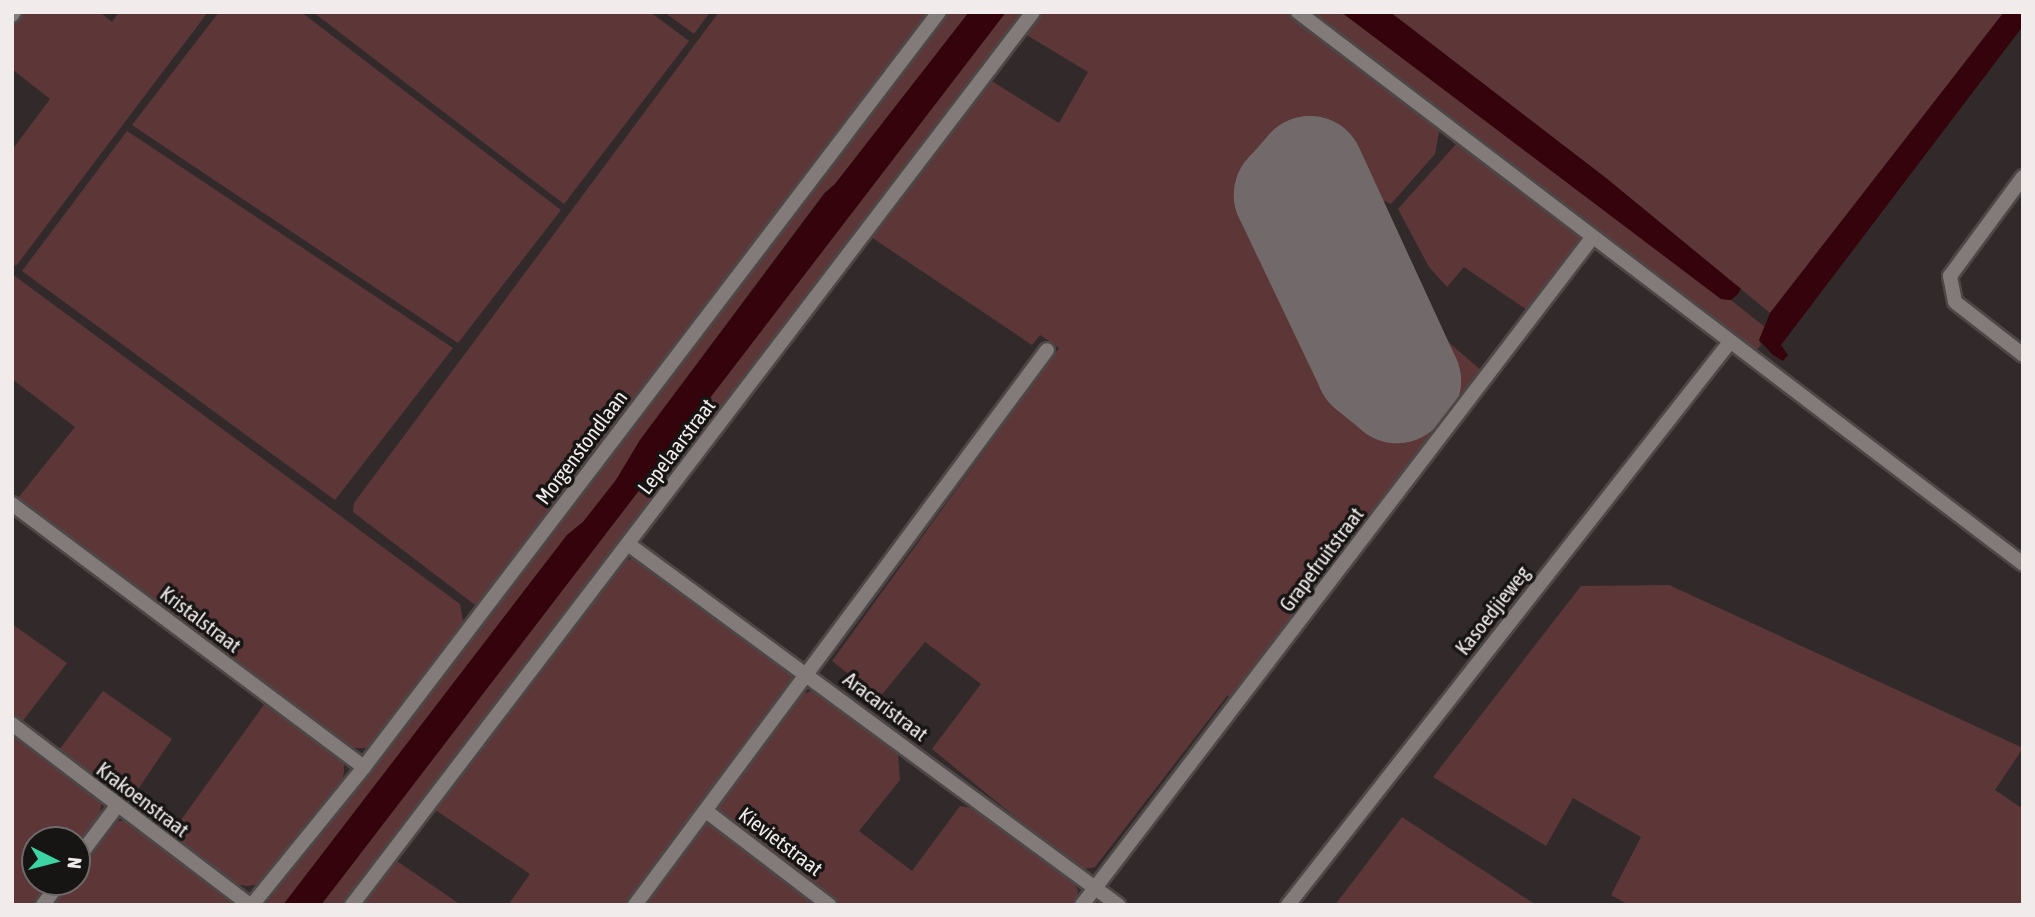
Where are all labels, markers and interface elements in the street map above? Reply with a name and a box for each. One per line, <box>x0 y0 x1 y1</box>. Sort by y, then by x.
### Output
street label: Morgenstondlaan <box>530 385 632 509</box>
street label: Lepelaarstraat <box>632 393 720 499</box>
street label: Grapefruitstraat <box>1274 502 1368 616</box>
street label: Kasoedjieweg <box>1449 560 1535 660</box>
street label: Kristalstraat <box>156 580 246 658</box>
street label: Aracaristraat <box>839 666 933 746</box>
street label: Krakoenstraat <box>92 756 194 842</box>
street label: Kievietstraat <box>734 801 828 881</box>
north arrow <box>21 826 91 896</box>
text: N <box>63 856 86 870</box>

